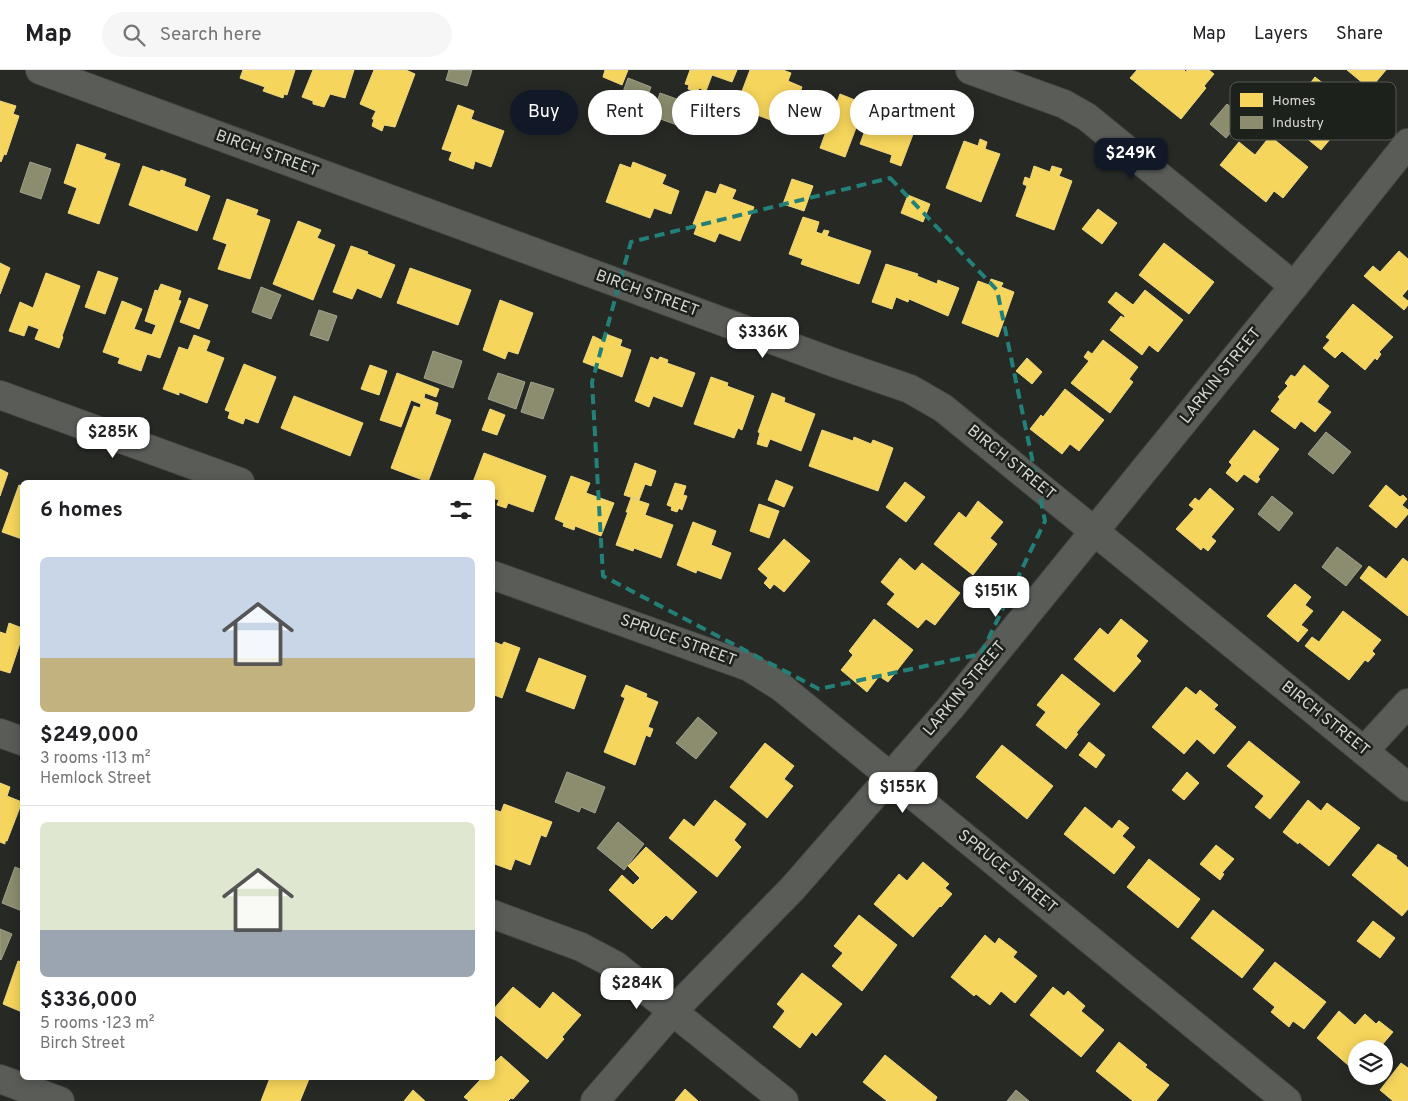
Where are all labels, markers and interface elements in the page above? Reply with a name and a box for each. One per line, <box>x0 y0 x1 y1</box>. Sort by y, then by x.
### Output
search box <box>102 12 452 57</box>
text: Map <box>25 20 72 50</box>
icon: search <box>120 21 148 49</box>
text: Search here <box>160 23 261 47</box>
text: Map <box>1192 23 1226 46</box>
text: Layers <box>1254 23 1308 46</box>
text: Share <box>1336 23 1383 46</box>
legend <box>1230 82 1396 140</box>
chip: Buy <box>510 90 578 135</box>
chip: Rent <box>588 90 662 135</box>
chip: Filters <box>672 90 759 135</box>
chip: New <box>769 90 840 135</box>
chip: Apartment <box>850 90 974 135</box>
text: Homes <box>1272 93 1316 110</box>
text: Industry <box>1272 115 1324 132</box>
street label: BIRCH STREET <box>213 126 321 182</box>
pin: $249K <box>1096 138 1166 180</box>
text: $249K <box>1106 144 1156 164</box>
street label: BIRCH STREET <box>593 266 701 322</box>
pin: $336K <box>728 316 798 359</box>
text: $336K <box>738 323 788 343</box>
street label: LARKIN STREET <box>1176 324 1266 428</box>
pin: $285K <box>78 416 148 459</box>
street label: BIRCH STREET <box>963 421 1059 505</box>
text: $285K <box>88 423 138 443</box>
icon: filters <box>447 496 475 524</box>
text: 6 homes <box>40 497 123 524</box>
pin: $151K <box>961 576 1031 618</box>
text: $151K <box>974 582 1018 602</box>
icon: home <box>213 589 303 679</box>
street label: SPRUCE STREET <box>617 611 739 671</box>
street label: LARKIN STREET <box>919 637 1011 741</box>
street label: BIRCH STREET <box>1277 677 1373 761</box>
text: $249,000 <box>40 722 139 749</box>
text: 3 rooms · 113 m² <box>40 749 151 769</box>
text: Hemlock Street <box>40 769 151 789</box>
pin: $155K <box>868 772 938 814</box>
text: $155K <box>880 778 926 798</box>
street label: SPRUCE STREET <box>953 826 1061 918</box>
icon: home <box>213 855 303 945</box>
pin: $284K <box>602 968 672 1010</box>
text: $284K <box>611 974 663 994</box>
text: $336,000 <box>40 987 138 1014</box>
text: 5 rooms · 123 m² <box>40 1014 155 1034</box>
text: Birch Street <box>40 1034 125 1054</box>
map controls <box>1348 1040 1393 1085</box>
button: layers <box>1348 1040 1393 1085</box>

